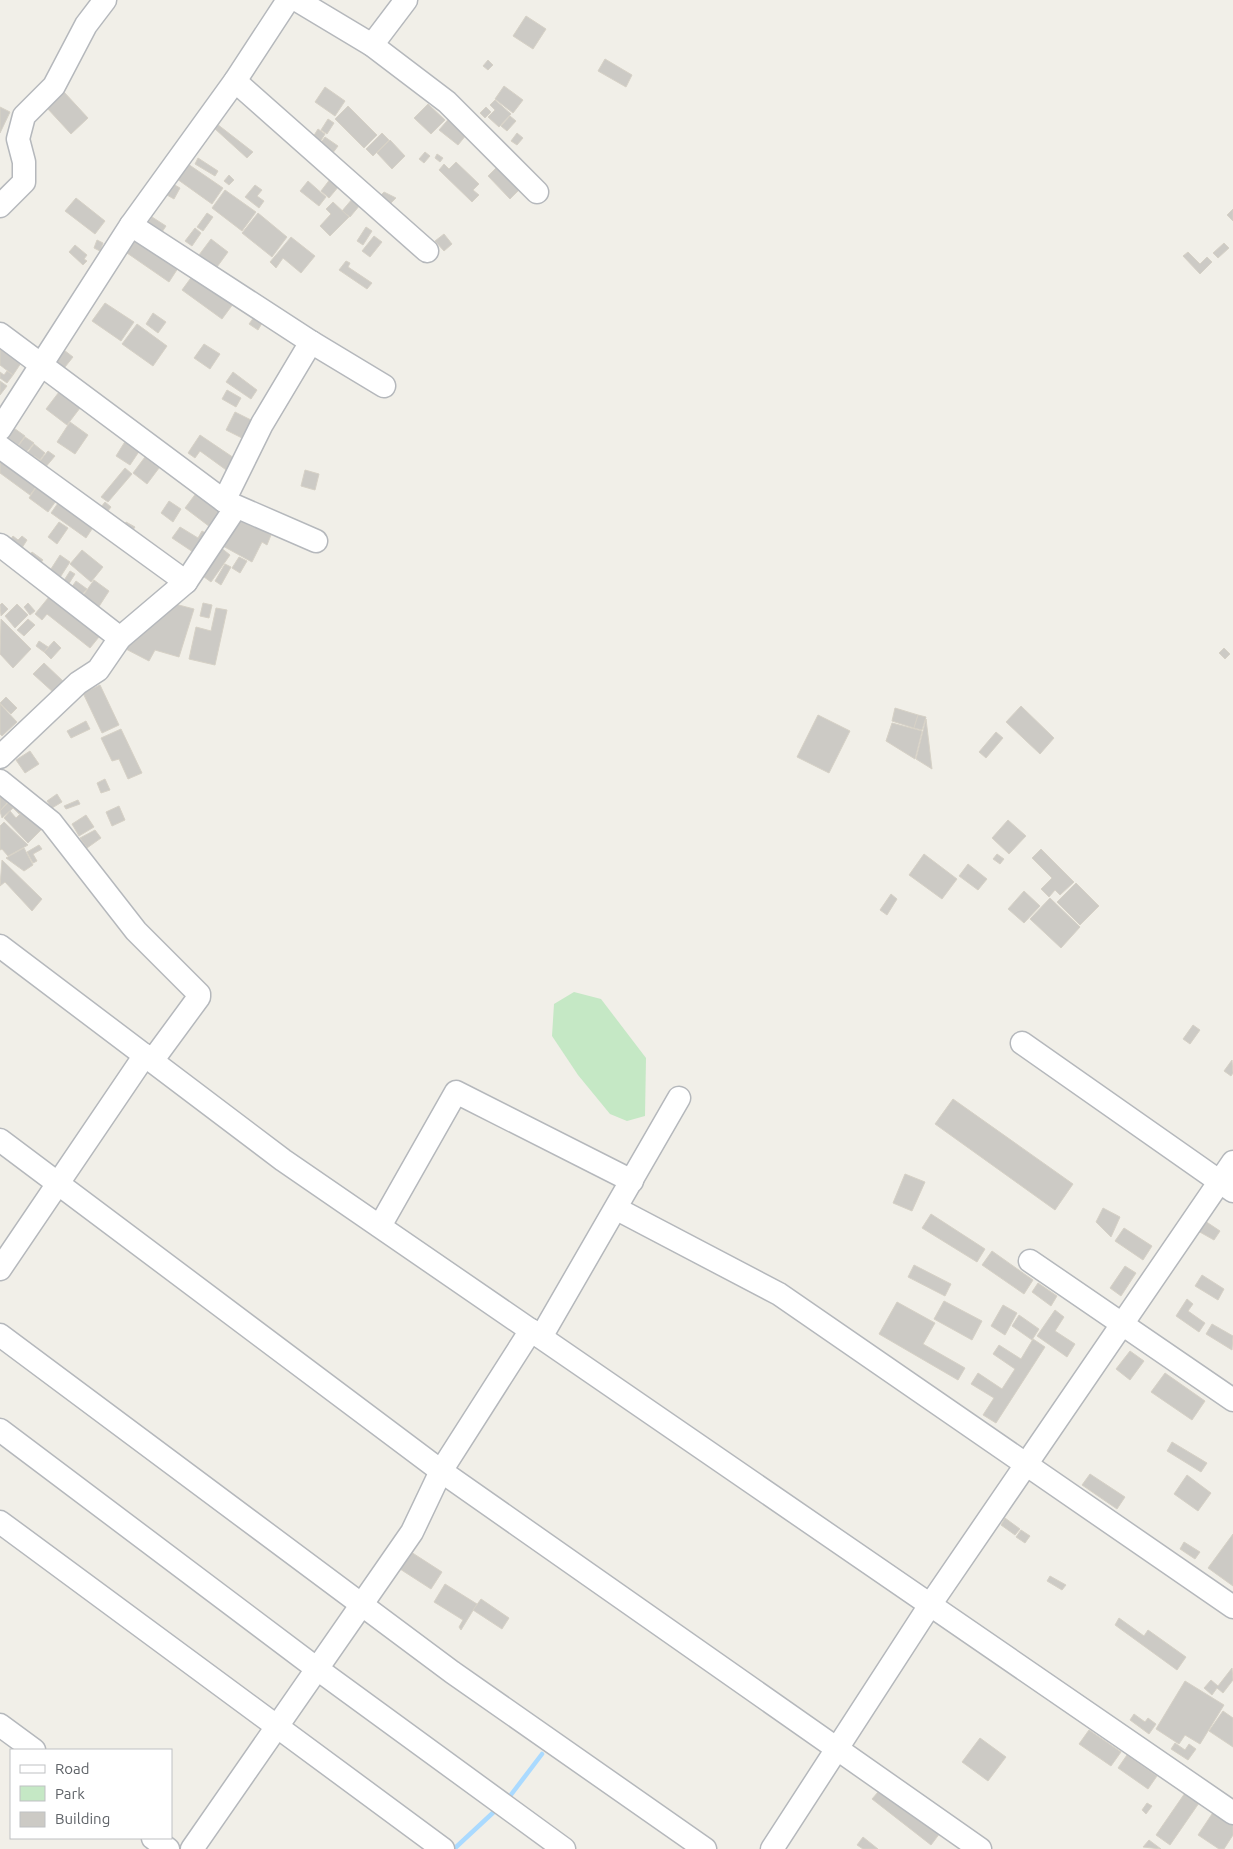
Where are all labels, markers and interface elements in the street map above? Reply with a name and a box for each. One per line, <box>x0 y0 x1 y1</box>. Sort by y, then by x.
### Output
legend <box>10 1749 172 1839</box>
text: Road <box>55 1760 90 1777</box>
text: Park <box>55 1785 85 1802</box>
text: Building <box>55 1810 110 1827</box>

